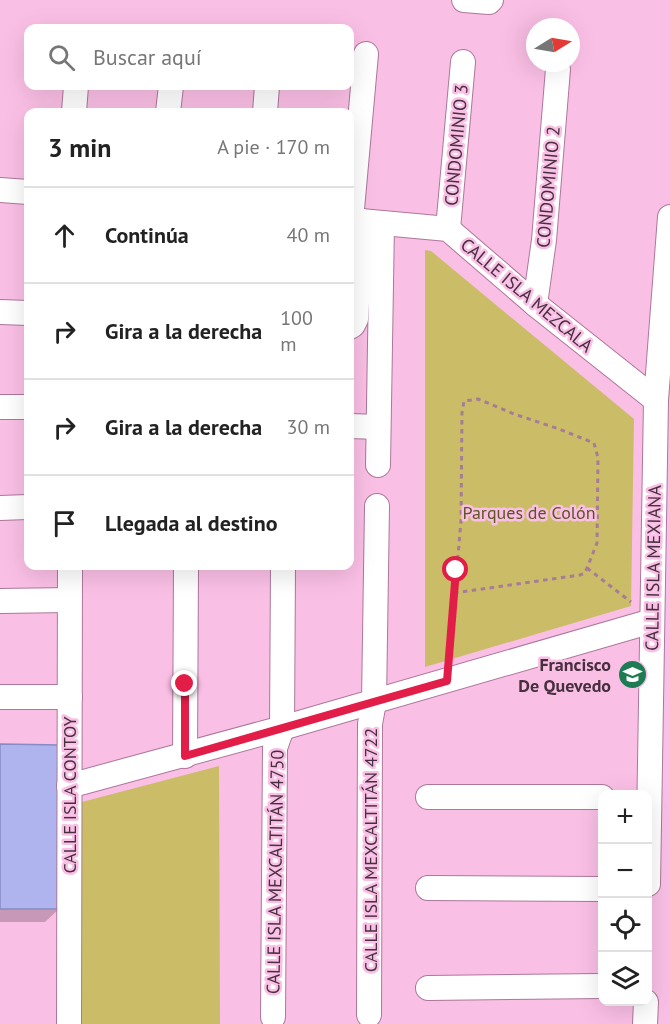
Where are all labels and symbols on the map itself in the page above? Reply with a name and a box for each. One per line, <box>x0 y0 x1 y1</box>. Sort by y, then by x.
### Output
north arrow <box>526 18 580 72</box>
street label: CONDOMINIO 3 <box>439 83 473 207</box>
street label: CONDOMINIO 2 <box>531 125 565 249</box>
street label: CALLE ISLA MEZCALA <box>456 233 598 357</box>
street label: CALLE ISLA MEXIANA <box>640 485 666 651</box>
park label: Parques de Colón <box>462 501 596 524</box>
route start <box>442 556 468 582</box>
place label: Francisco De Quevedo <box>518 653 611 697</box>
school or university icon: Francisco De Quevedo <box>616 658 648 690</box>
route end <box>171 670 197 696</box>
street label: CALLE ISLA CONTOY <box>58 716 81 874</box>
street label: CALLE ISLA MEXCALTITÁN 4722 <box>359 728 382 972</box>
street label: CALLE ISLA MEXCALTITÁN 4750 <box>261 749 289 994</box>

